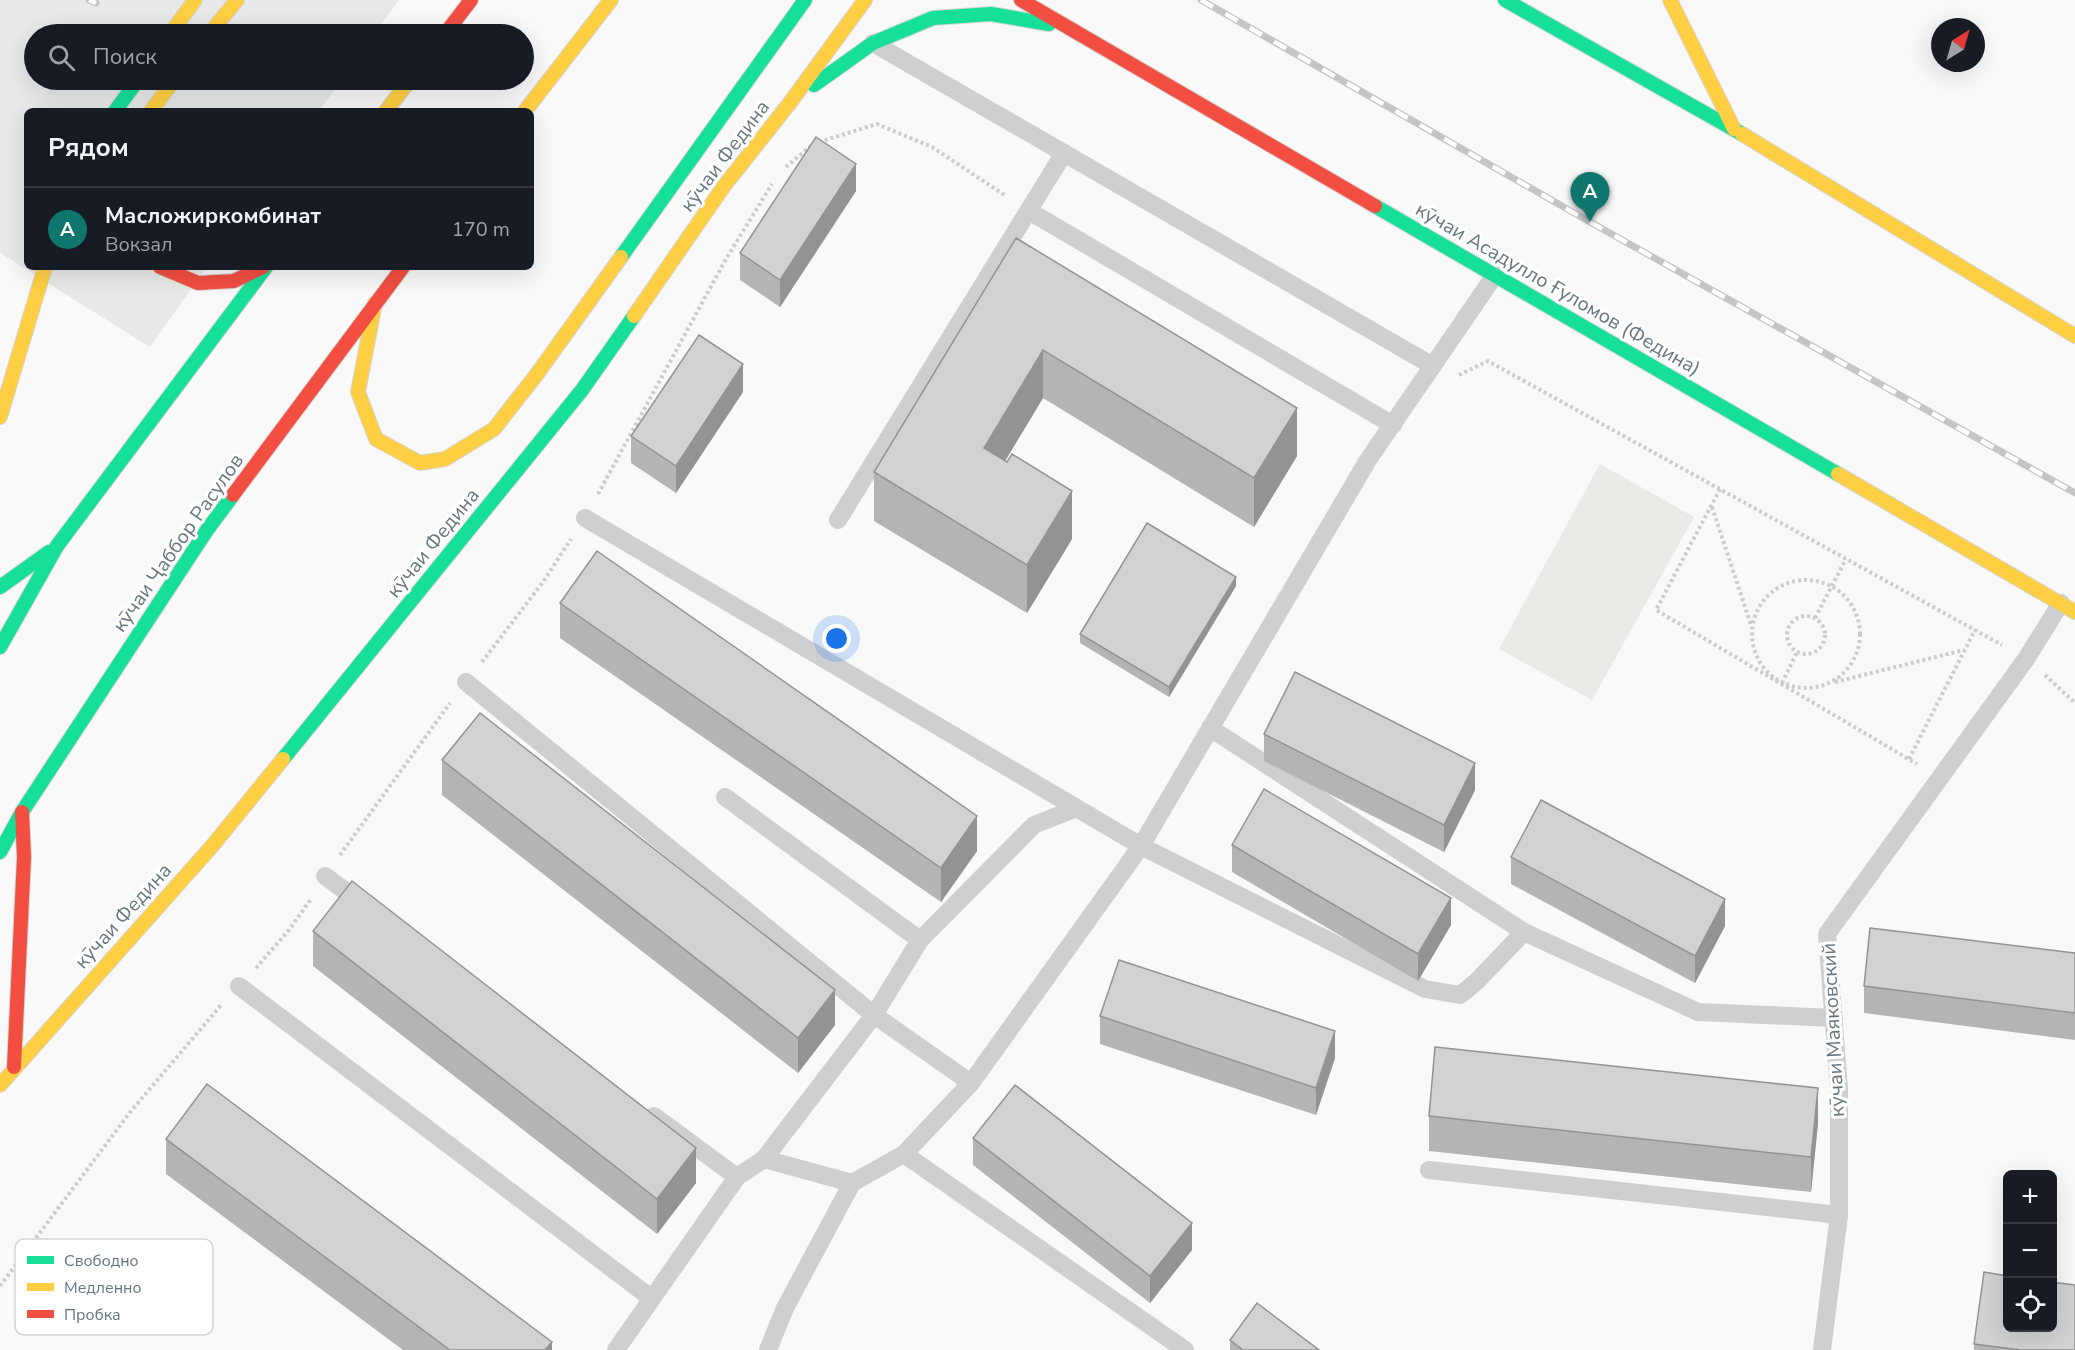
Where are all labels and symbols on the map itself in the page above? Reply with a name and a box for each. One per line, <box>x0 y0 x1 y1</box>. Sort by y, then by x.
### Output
north arrow <box>1931 18 1985 72</box>
street label: кӯчаи Федина <box>674 95 776 217</box>
pin: A <box>1570 172 1610 222</box>
street label: кӯчаи Асадулло Ғуломов (Федина) <box>1410 196 1706 382</box>
street label: кӯчаи Ҷаббор Расулов <box>106 448 250 638</box>
street label: кӯчаи Федина <box>381 483 485 603</box>
your location <box>822 624 851 653</box>
street label: кӯчаи Федина <box>68 857 178 975</box>
street label: кӯчаи Маяковский <box>1815 942 1851 1118</box>
legend <box>15 1239 213 1335</box>
text: Свободно <box>64 1250 139 1272</box>
text: Медленно <box>64 1277 142 1299</box>
text: Пробка <box>64 1304 121 1326</box>

